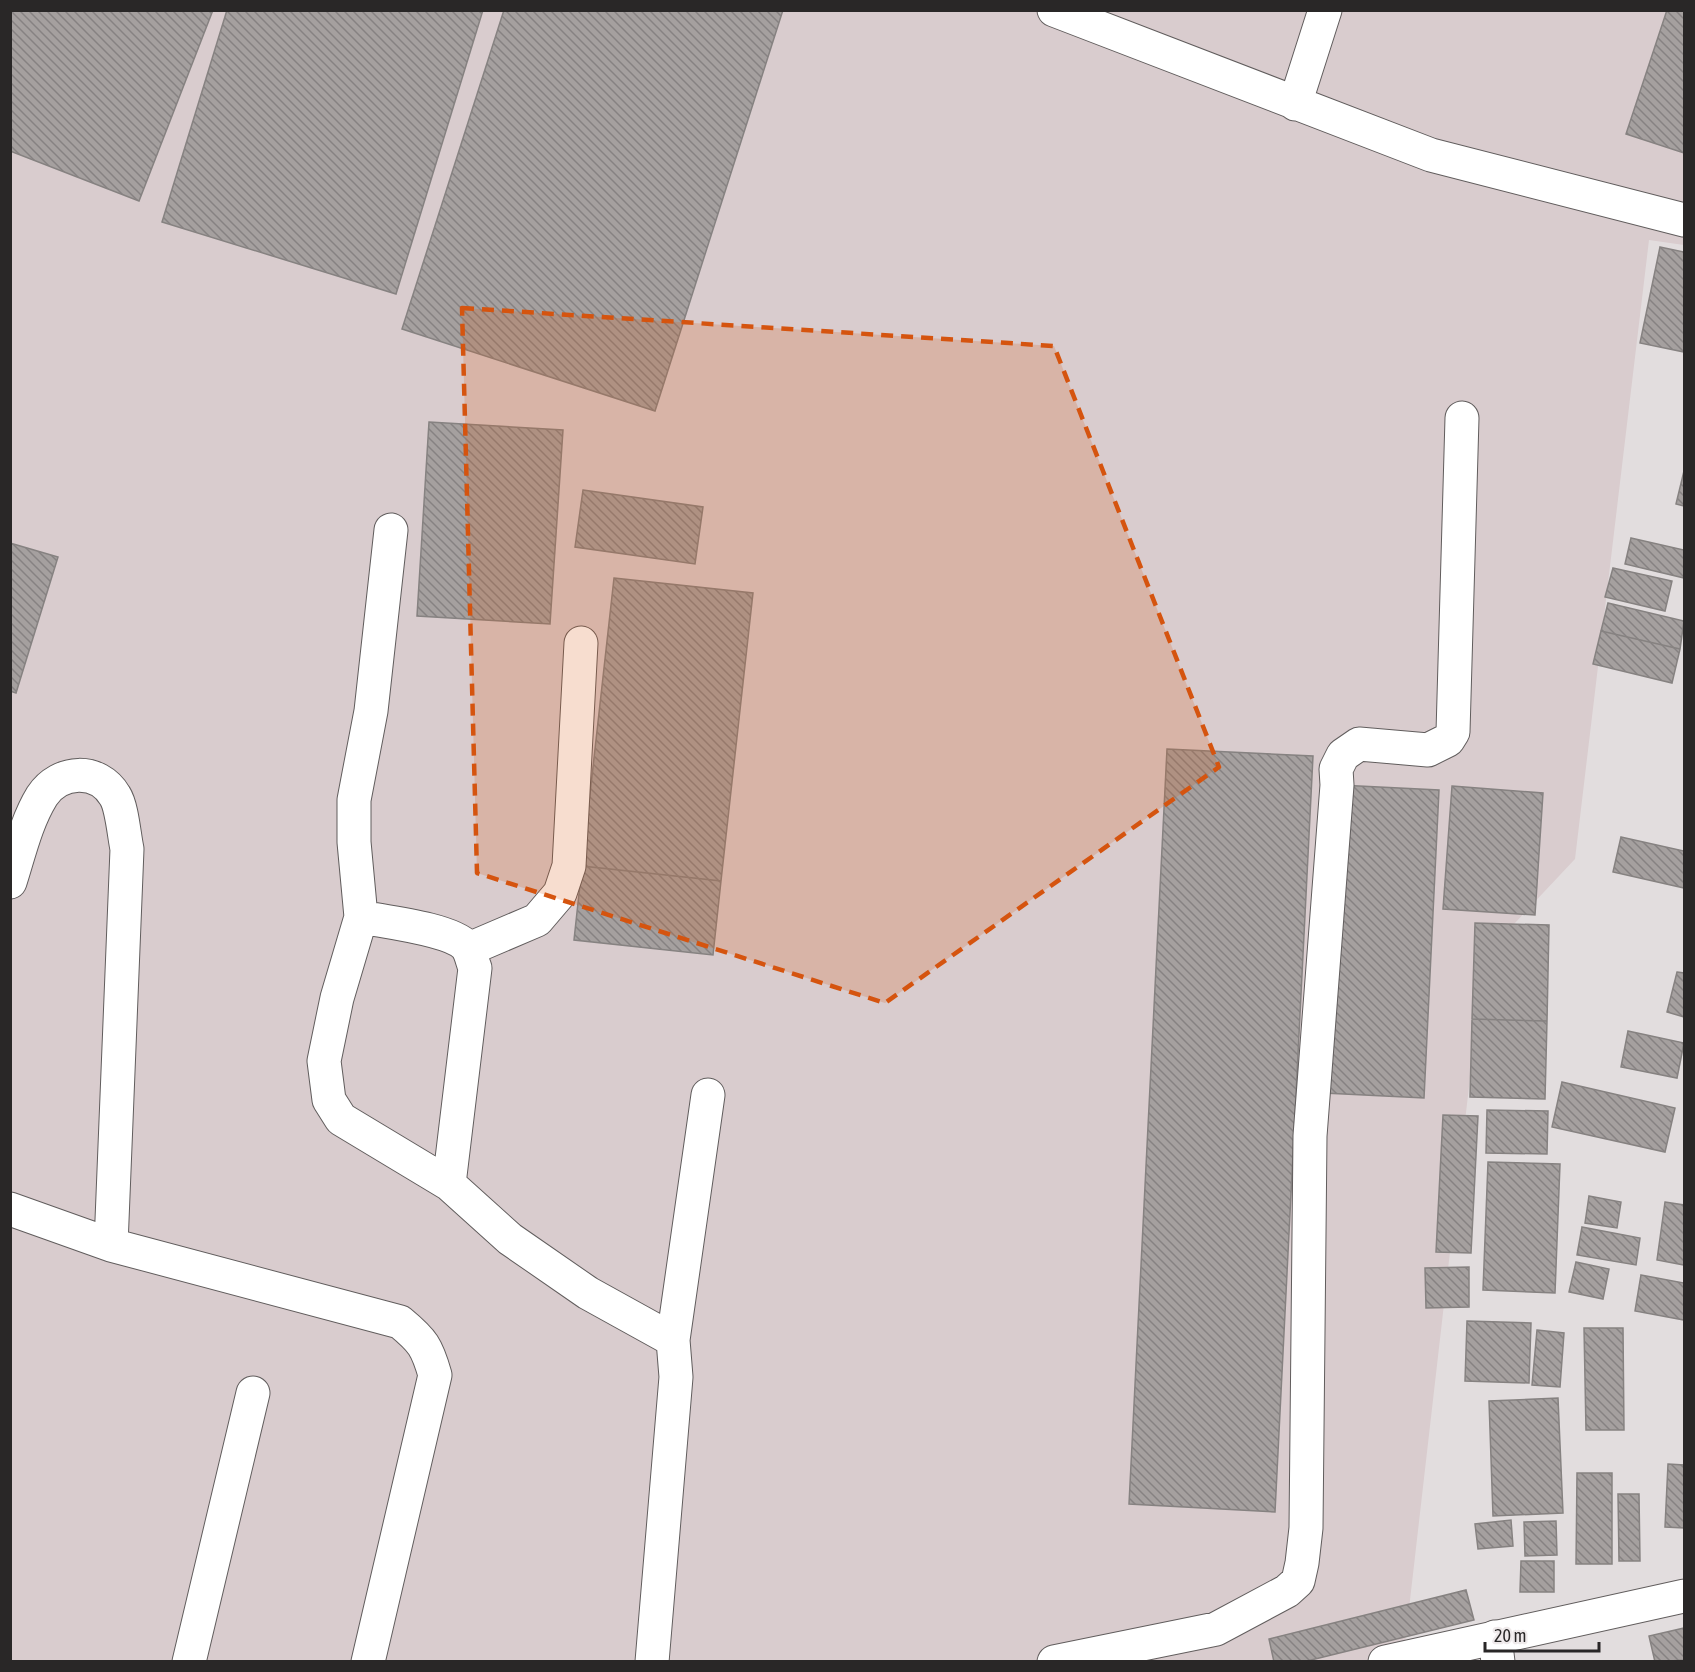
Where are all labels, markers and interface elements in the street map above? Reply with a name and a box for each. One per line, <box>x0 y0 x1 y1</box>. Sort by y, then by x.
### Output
scale bar <box>1485 1615 1599 1653</box>
text: 20 m <box>1494 1625 1526 1646</box>

